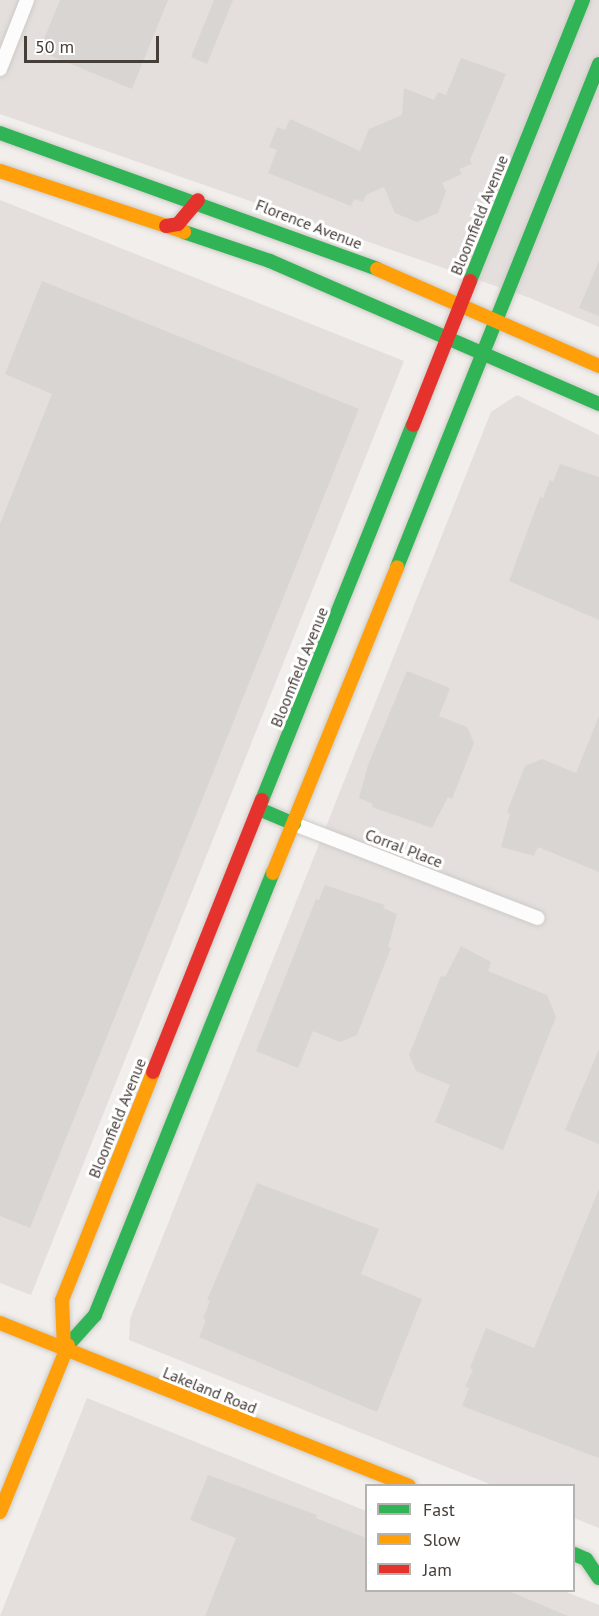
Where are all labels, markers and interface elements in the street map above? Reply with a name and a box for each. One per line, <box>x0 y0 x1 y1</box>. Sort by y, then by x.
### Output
scale bar <box>27 24 162 62</box>
text: 50 m <box>35 35 74 58</box>
street label: Bloomfield Avenue <box>446 152 512 278</box>
street label: Florence Avenue <box>253 195 365 253</box>
street label: Bloomfield Avenue <box>266 604 332 730</box>
street label: Corral Place <box>363 824 445 872</box>
street label: Bloomfield Avenue <box>84 1055 150 1181</box>
street label: Lakeland Road <box>160 1362 260 1418</box>
legend <box>365 1484 575 1592</box>
text: Fast <box>423 1498 455 1521</box>
text: Slow <box>423 1528 461 1551</box>
text: Jam <box>423 1558 452 1581</box>

